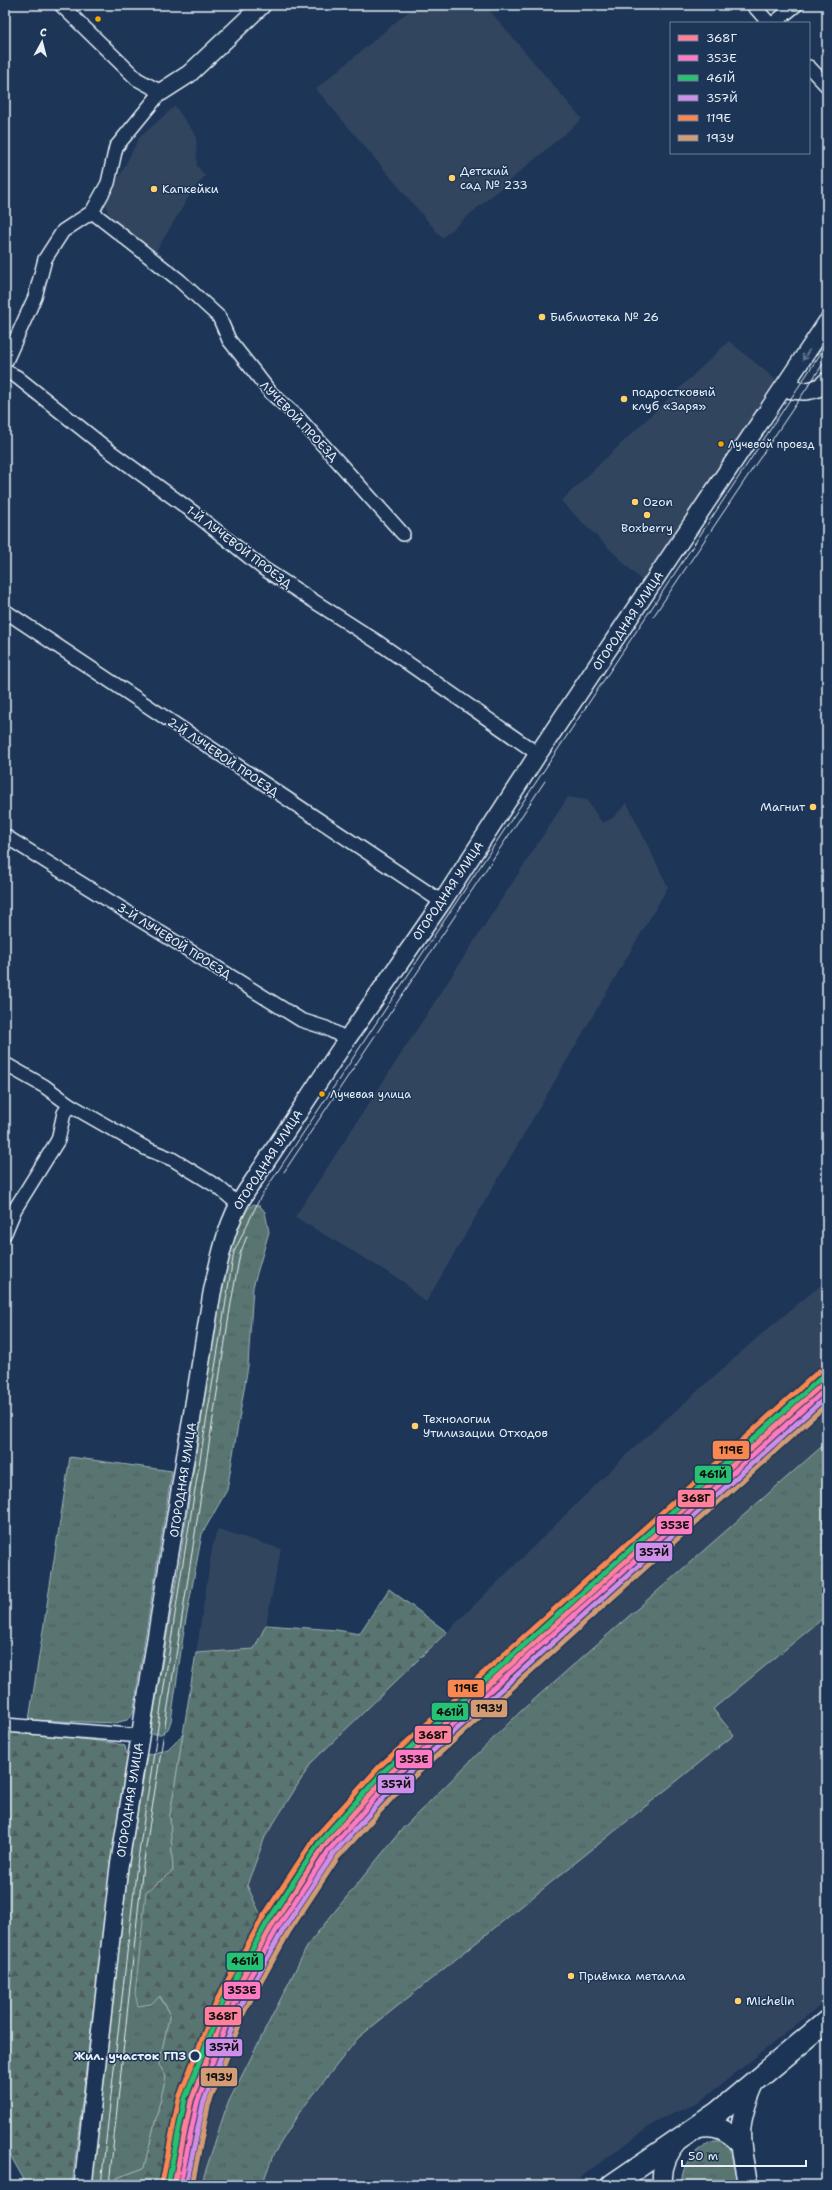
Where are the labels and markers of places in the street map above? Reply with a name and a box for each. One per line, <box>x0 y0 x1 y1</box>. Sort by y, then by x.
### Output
unlabelled marker <box>93 14 103 24</box>
place label: Детский сад № 233 <box>460 163 528 193</box>
marker: Детский сад № 233 <box>447 173 457 183</box>
place label: Капкейки <box>162 181 219 197</box>
marker: Капкейки <box>149 184 159 194</box>
place label: Библиотека № 26 <box>550 309 659 325</box>
marker: Библиотека № 26 <box>537 312 547 322</box>
place label: подростковый клуб «Заря» <box>632 384 716 414</box>
marker: подростковый клуб «Заря» <box>619 394 629 404</box>
place label: Лучевой проезд <box>728 437 814 452</box>
marker: Лучевой проезд <box>716 439 726 449</box>
place label: Ozon <box>643 494 673 510</box>
marker: Ozon <box>630 497 640 507</box>
marker: Boxberry <box>642 510 652 520</box>
place label: Boxberry <box>621 520 673 536</box>
place label: Магнит <box>760 799 806 815</box>
marker: Магнит <box>808 802 818 812</box>
place label: Лучевая улица <box>330 1087 411 1102</box>
marker: Лучевая улица <box>317 1089 327 1099</box>
place label: Технологии Утилизации Отходов <box>423 1411 548 1441</box>
marker: Технологии Утилизации Отходов <box>410 1421 420 1431</box>
place label: Приёмка металла <box>579 1968 686 1984</box>
marker: Приёмка металла <box>566 1971 576 1981</box>
place label: Michelin <box>746 1993 795 2009</box>
marker: Michelin <box>733 1996 743 2006</box>
place label: Жил. участок ГПЗ <box>74 2048 186 2064</box>
marker: Жил. участок ГПЗ <box>188 2049 202 2063</box>

